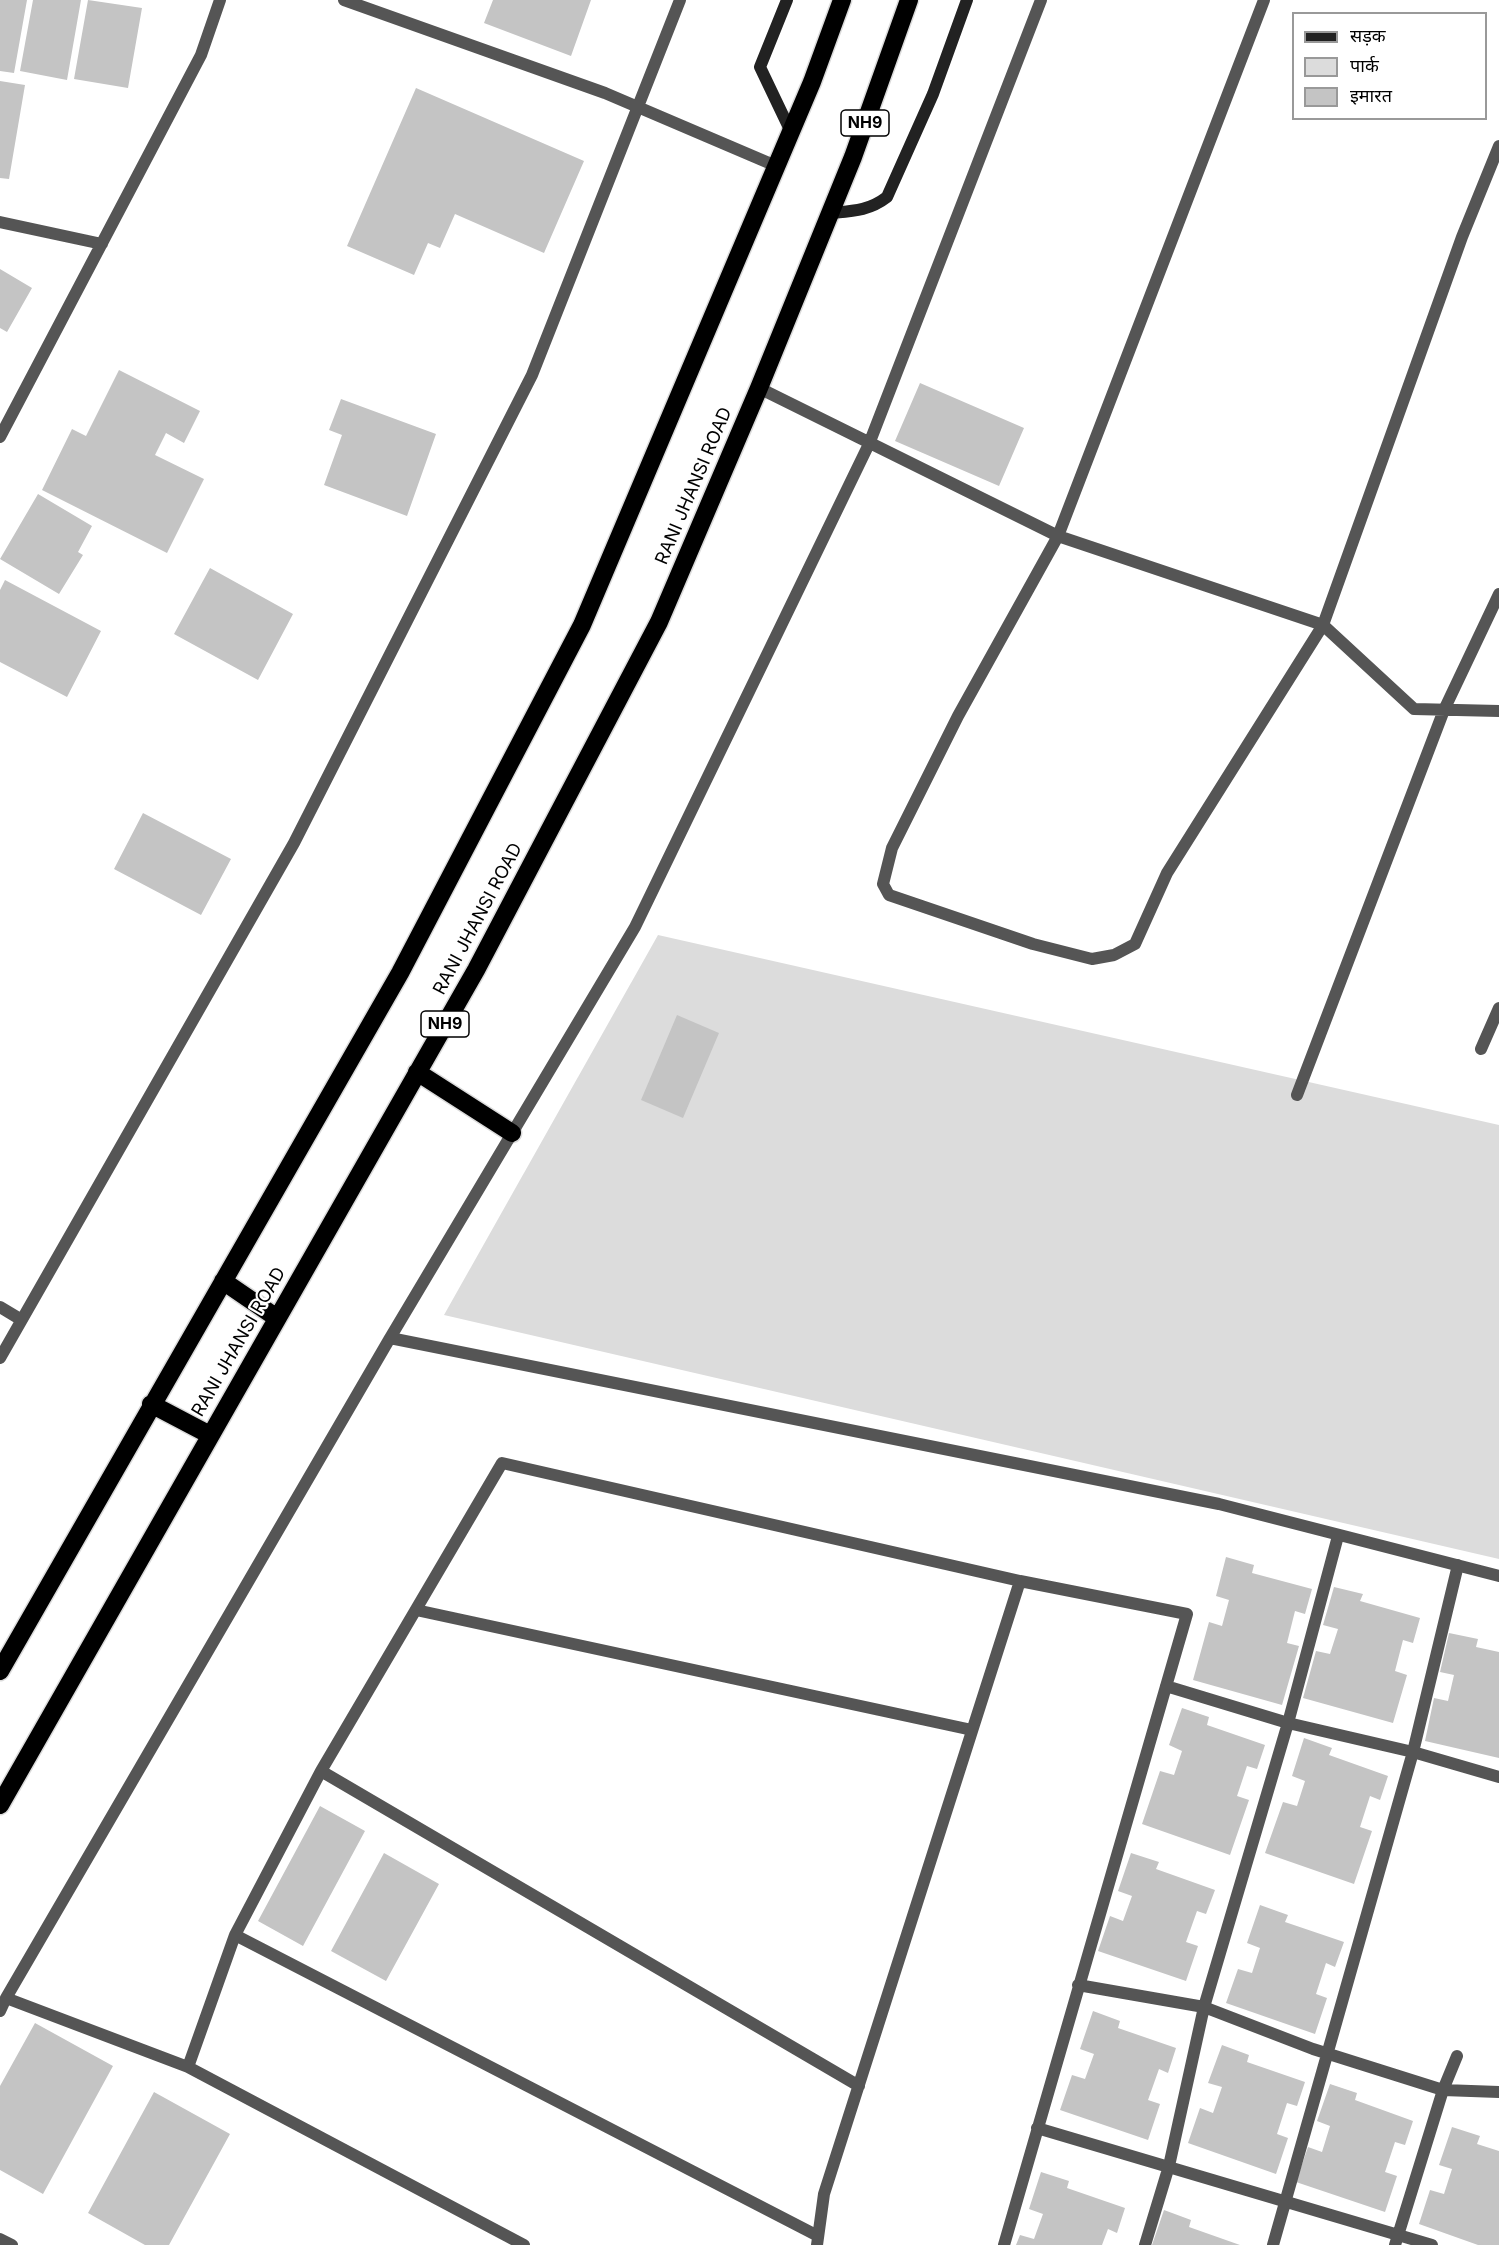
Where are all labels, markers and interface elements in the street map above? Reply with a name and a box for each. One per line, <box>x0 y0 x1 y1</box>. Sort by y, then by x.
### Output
legend <box>1292 12 1487 120</box>
text: सड़क <box>1350 25 1386 46</box>
text: पार्क <box>1350 55 1379 76</box>
text: इमारत <box>1350 85 1392 106</box>
road number: NH9 <box>841 110 889 136</box>
street label: RANI JHANSI ROAD <box>651 404 737 568</box>
street label: RANI JHANSI ROAD <box>429 839 527 999</box>
road number: NH9 <box>421 1011 469 1037</box>
street label: RANI JHANSI ROAD <box>187 1264 291 1420</box>

